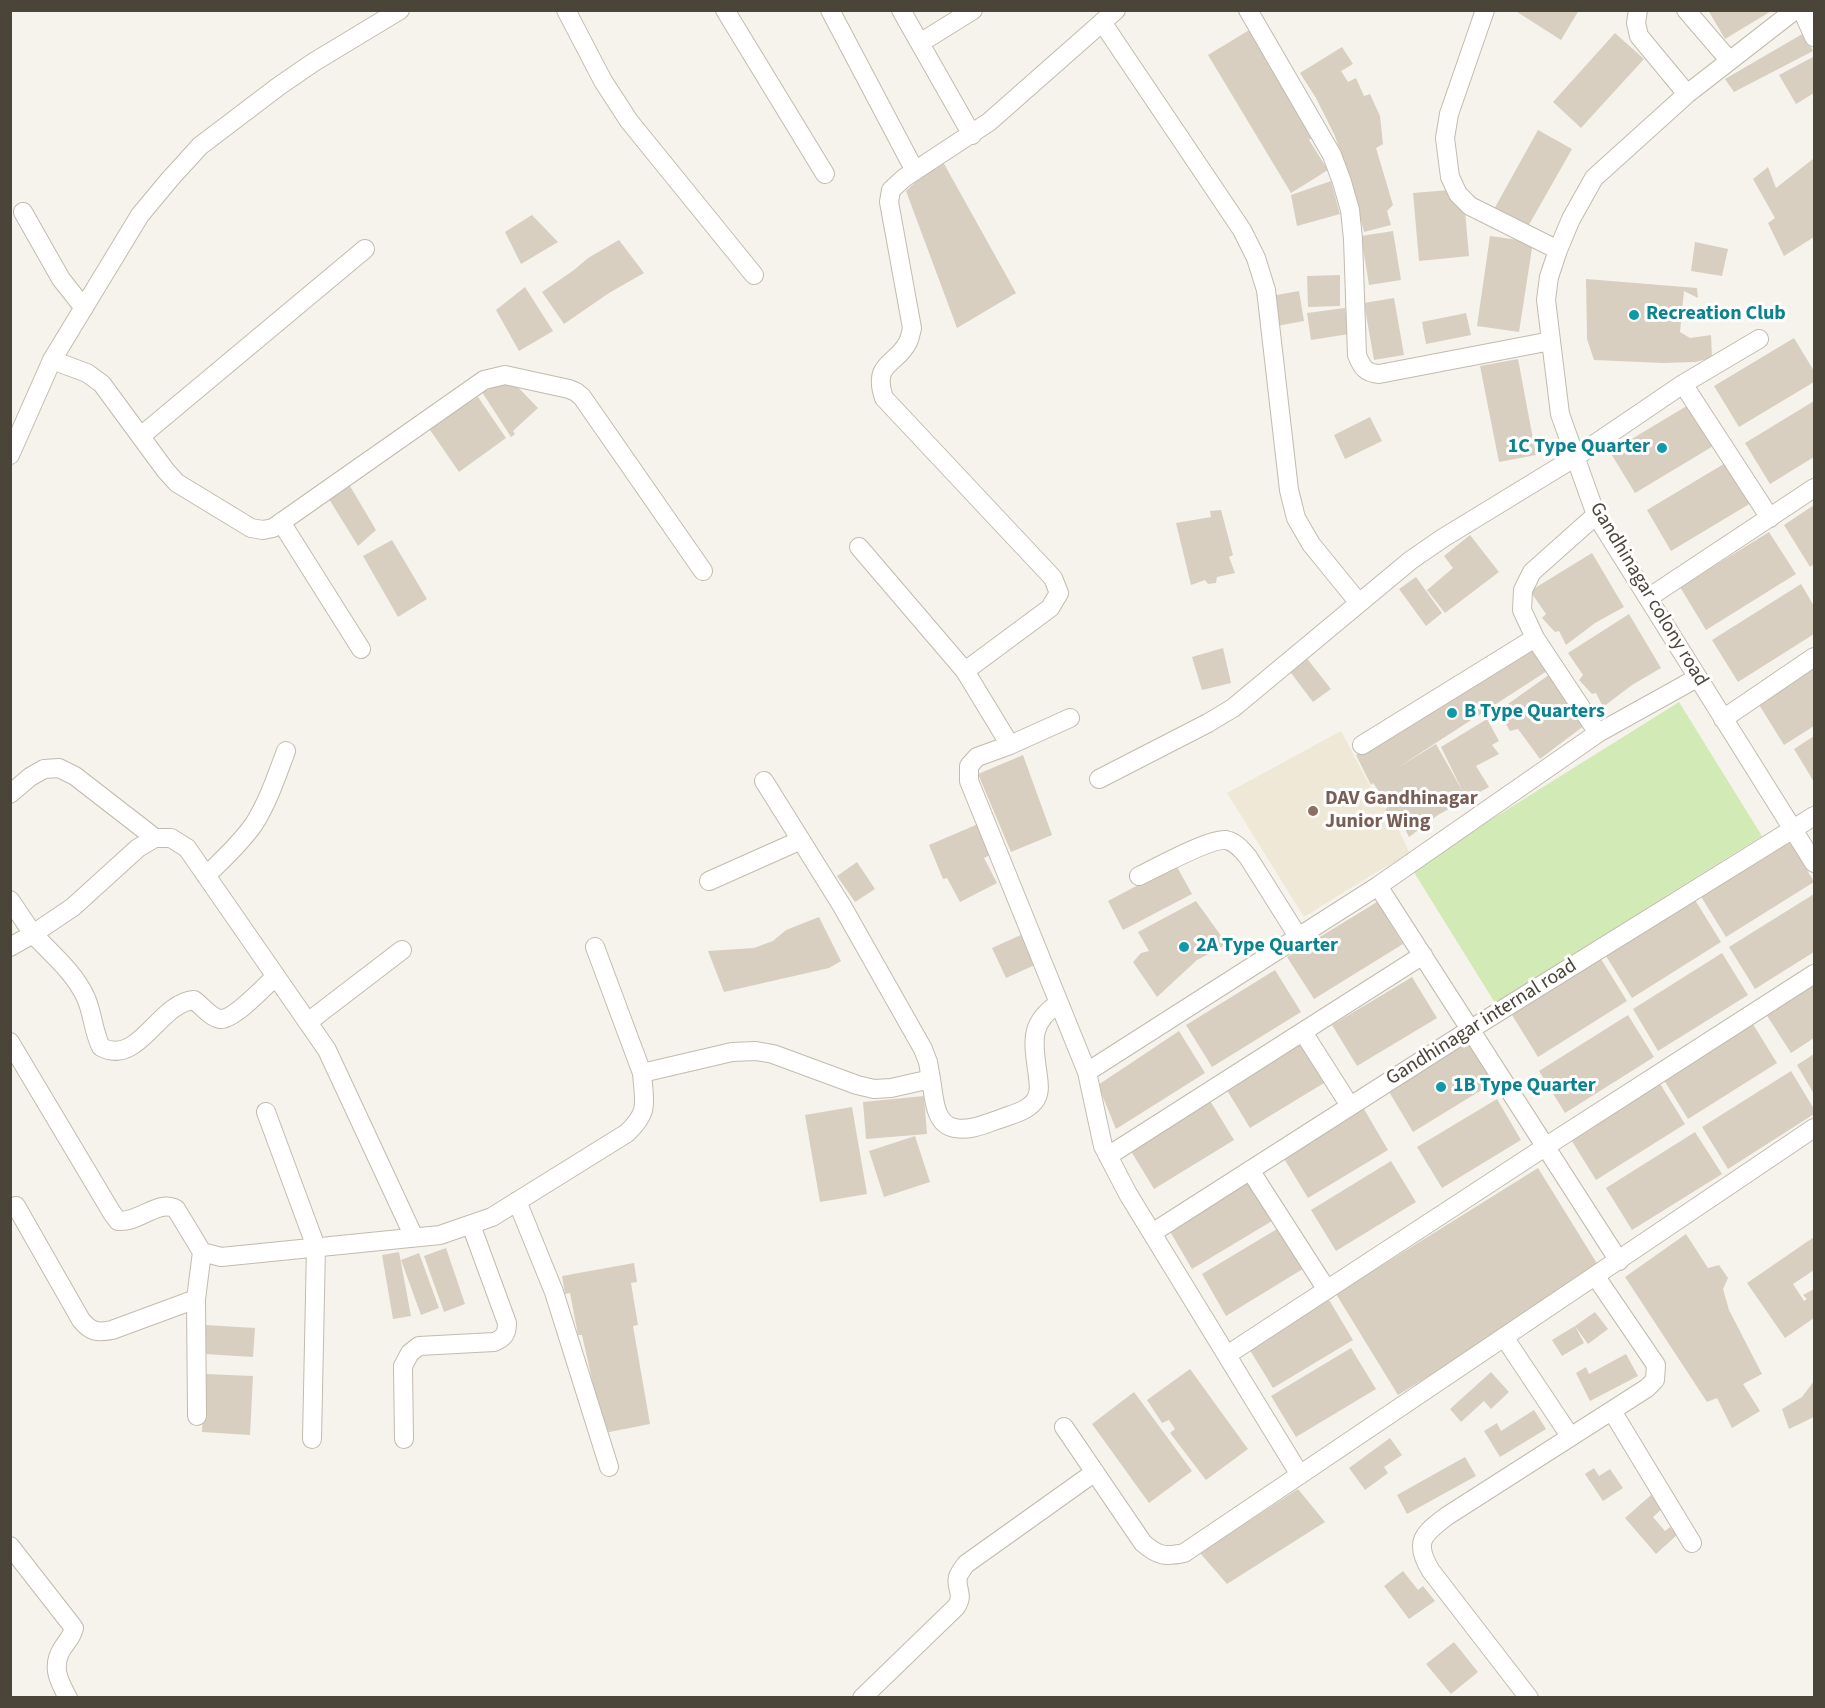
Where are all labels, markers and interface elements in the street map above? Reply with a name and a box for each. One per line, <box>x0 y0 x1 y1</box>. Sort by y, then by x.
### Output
place label: Recreation Club <box>1646 303 1786 327</box>
marker: Recreation Club <box>1627 308 1641 322</box>
place label: 1C Type Quarter <box>1508 436 1650 460</box>
marker: 1C Type Quarter <box>1655 441 1669 455</box>
street label: Gandhinagar colony road <box>1584 499 1712 691</box>
place label: B Type Quarters <box>1464 701 1605 725</box>
marker: B Type Quarters <box>1445 706 1459 720</box>
place label: DAV Gandhinagar Junior Wing <box>1325 788 1478 835</box>
marker: DAV Gandhinagar Junior Wing <box>1306 804 1320 818</box>
place label: 2A Type Quarter <box>1196 935 1338 959</box>
marker: 2A Type Quarter <box>1177 940 1191 954</box>
street label: Gandhinagar internal road <box>1382 955 1582 1091</box>
place label: 1B Type Quarter <box>1453 1075 1596 1099</box>
marker: 1B Type Quarter <box>1434 1080 1448 1094</box>

